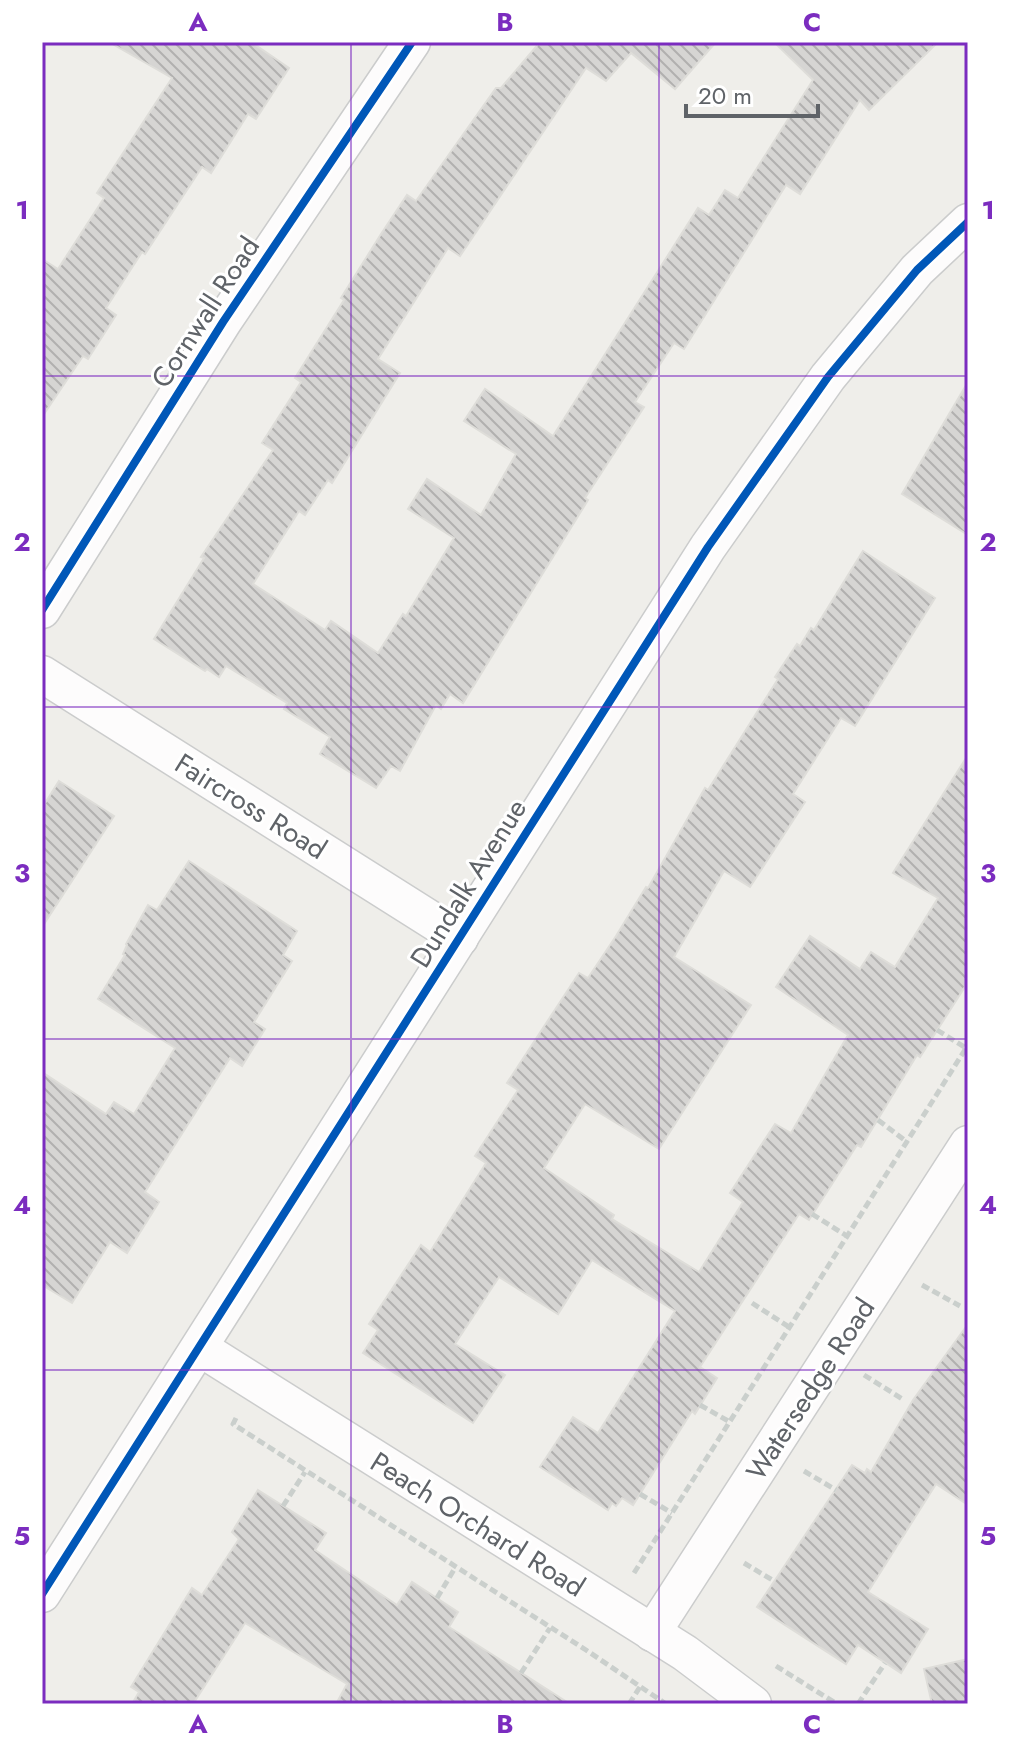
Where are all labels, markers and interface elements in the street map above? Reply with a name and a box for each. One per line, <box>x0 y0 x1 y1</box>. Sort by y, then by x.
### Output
text: A <box>187 3 208 41</box>
text: B <box>496 3 514 41</box>
text: C <box>803 3 821 41</box>
scale bar <box>686 68 818 118</box>
text: 20 m <box>698 78 752 113</box>
text: 1 <box>15 191 29 229</box>
text: 1 <box>981 191 995 229</box>
street label: Cornwall Road <box>141 229 270 396</box>
text: 2 <box>13 523 31 561</box>
text: 2 <box>979 523 997 561</box>
street label: Faircross Road <box>167 743 335 869</box>
street label: Dundalk Avenue <box>400 791 537 976</box>
text: 3 <box>14 854 30 892</box>
text: 3 <box>980 854 996 892</box>
text: 4 <box>13 1186 31 1224</box>
text: 4 <box>979 1186 997 1224</box>
street label: Watersedge Road <box>736 1290 885 1488</box>
street label: Peach Orchard Road <box>363 1442 593 1607</box>
text: 5 <box>14 1517 30 1555</box>
text: 5 <box>980 1517 996 1555</box>
text: A <box>187 1705 208 1743</box>
text: B <box>496 1705 514 1743</box>
text: C <box>803 1705 821 1743</box>

